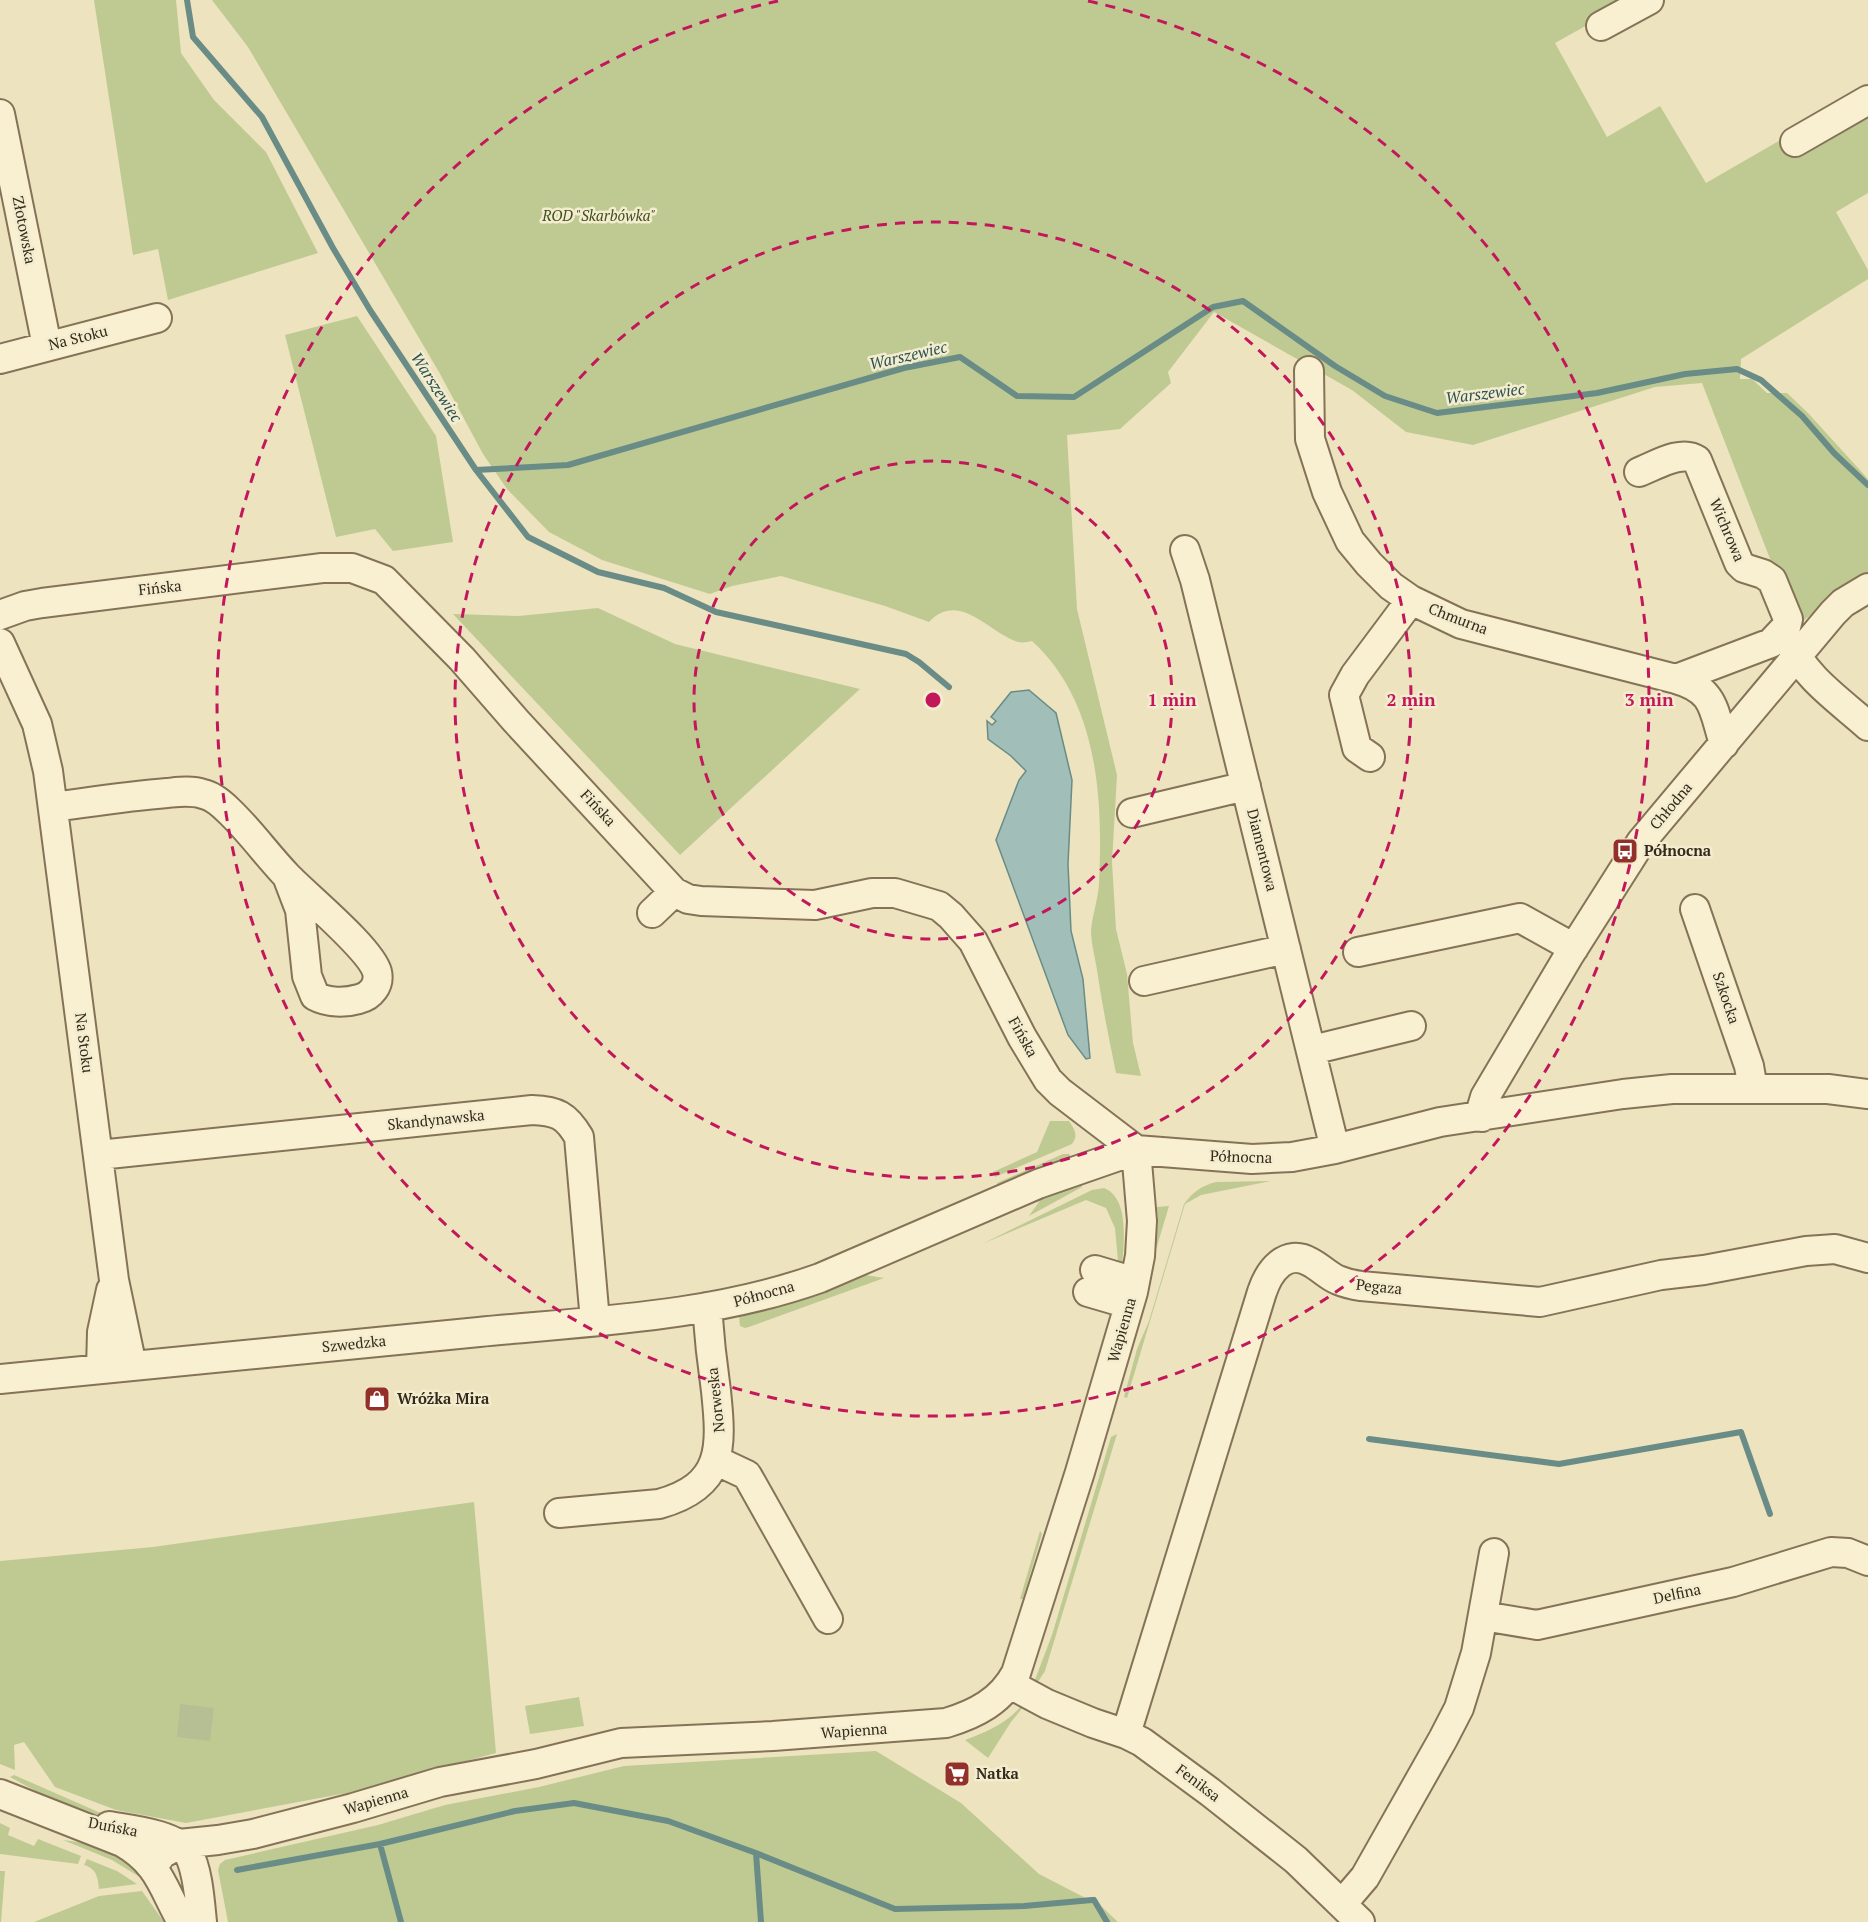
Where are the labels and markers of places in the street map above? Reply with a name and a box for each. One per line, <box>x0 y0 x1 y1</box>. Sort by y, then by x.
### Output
centre of rings <box>923 690 943 710</box>
bus stop icon: Północna <box>1610 836 1640 866</box>
place label: Północna <box>1644 840 1712 860</box>
shop icon: Wróżka Mira <box>362 1384 392 1414</box>
place label: Wróżka Mira <box>397 1388 490 1408</box>
supermarket icon: Natka <box>942 1759 972 1789</box>
place label: Natka <box>976 1763 1019 1783</box>

